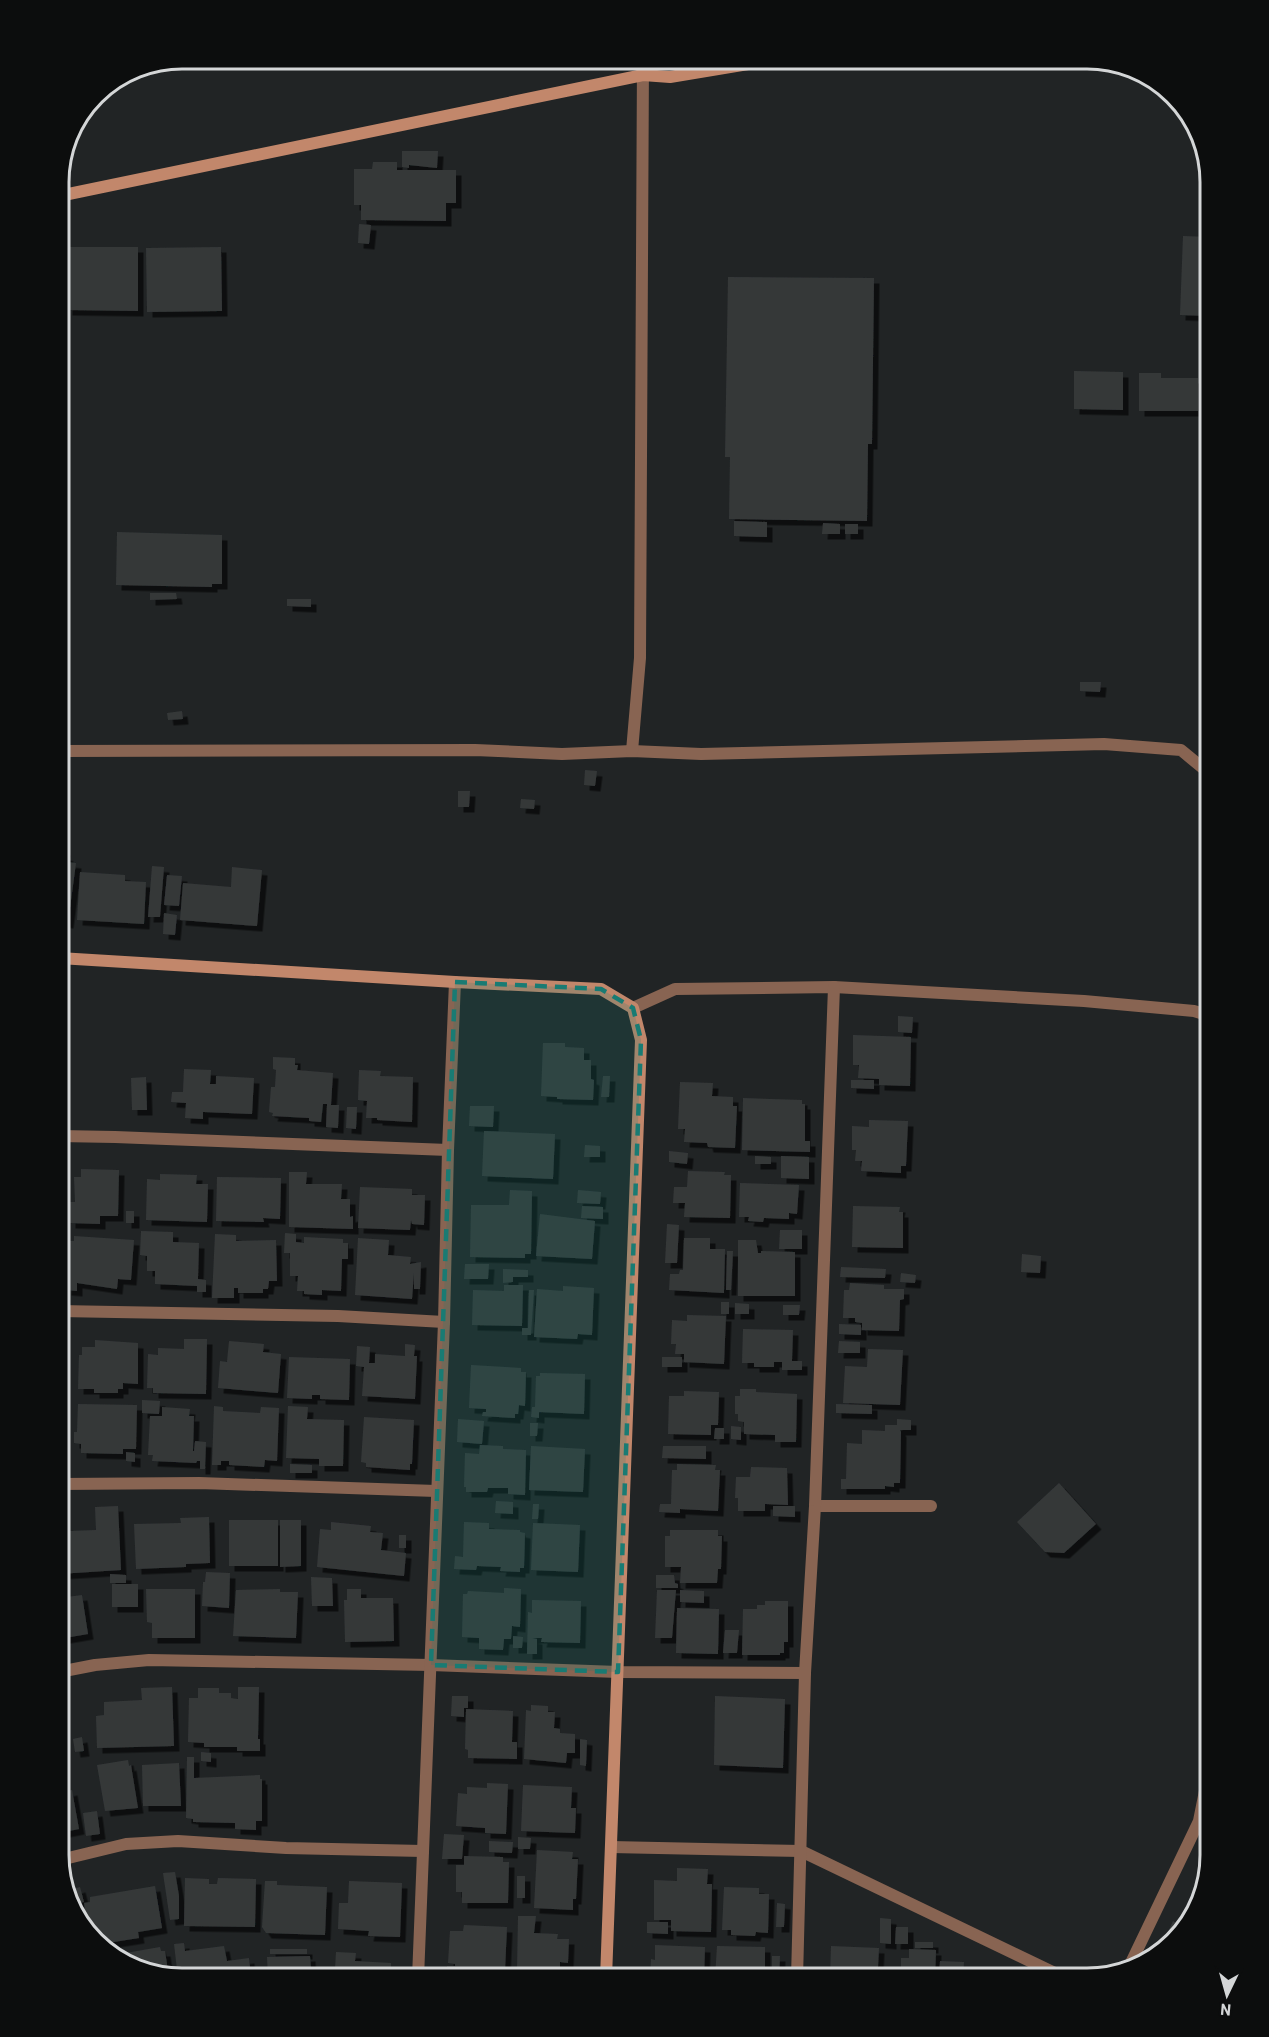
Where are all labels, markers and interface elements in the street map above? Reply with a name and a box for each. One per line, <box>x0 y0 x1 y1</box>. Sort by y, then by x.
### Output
north arrow <box>1197 1965 1257 2025</box>
text: N <box>1220 2001 1232 2020</box>

